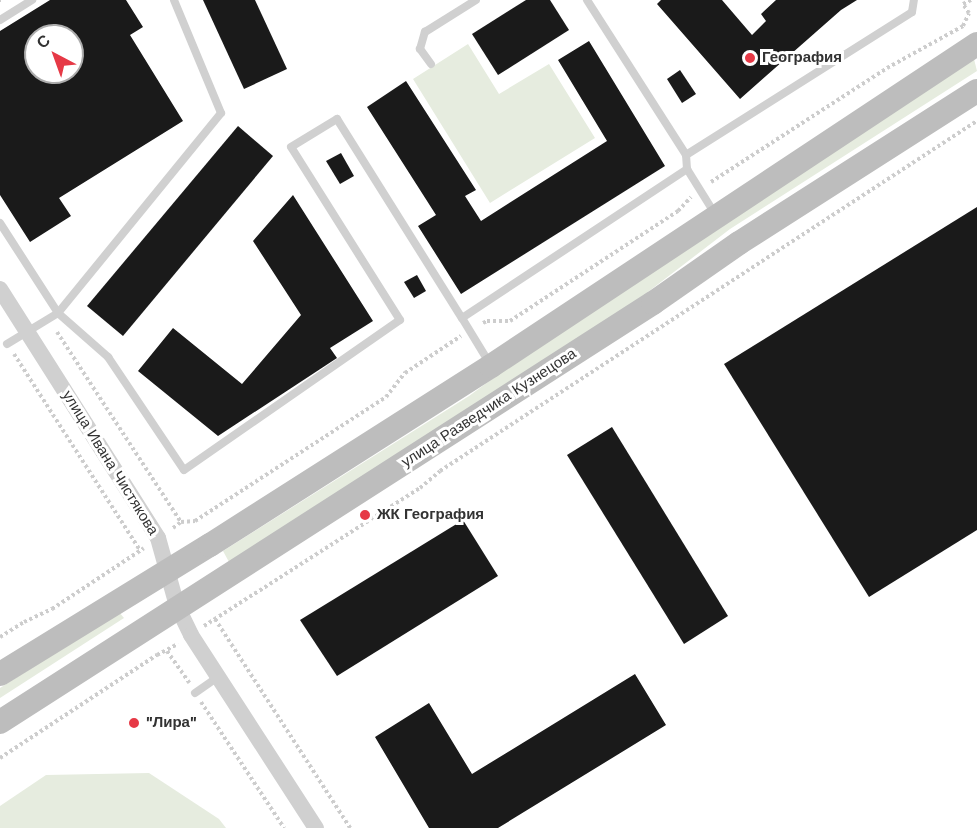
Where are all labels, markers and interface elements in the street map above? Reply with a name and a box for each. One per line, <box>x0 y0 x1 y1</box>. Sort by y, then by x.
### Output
north arrow <box>24 24 84 84</box>
text: С <box>33 31 54 53</box>
place label: География <box>762 49 842 67</box>
marker: География <box>743 51 757 65</box>
street label: улица Разведчика Кузнецова <box>398 345 580 471</box>
street label: улица Ивана Чистякова <box>58 387 162 539</box>
place label: ЖК География <box>377 506 484 524</box>
marker: ЖК География <box>358 508 372 522</box>
place label: "Лира" <box>146 714 197 732</box>
marker: "Лира" <box>127 716 141 730</box>

